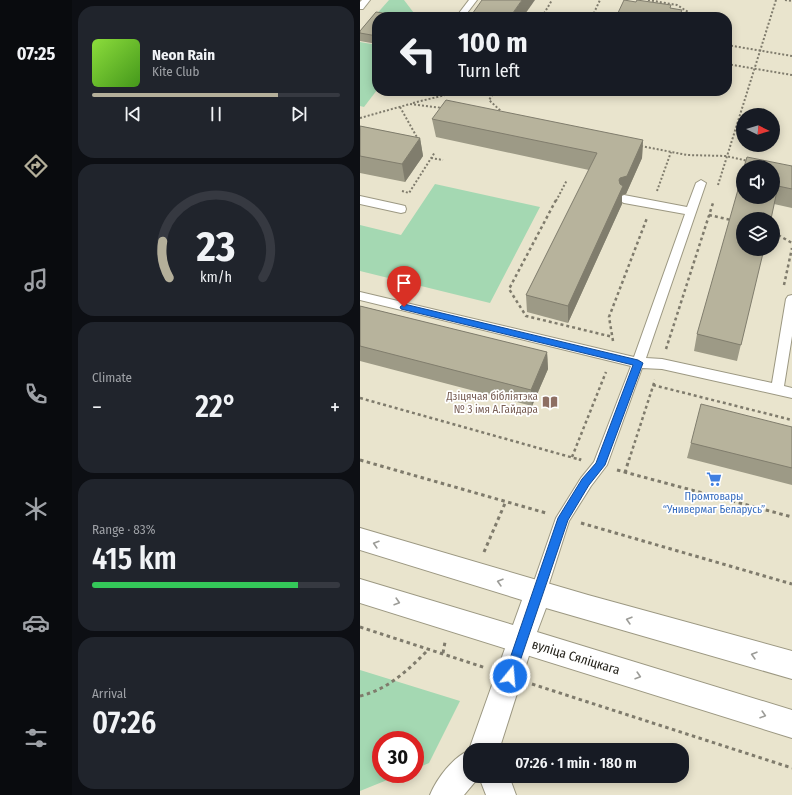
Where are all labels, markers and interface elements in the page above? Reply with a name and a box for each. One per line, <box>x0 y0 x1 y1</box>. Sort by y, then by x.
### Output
text: 100 m <box>458 26 528 59</box>
icon: left <box>392 28 444 80</box>
text: 07:25 <box>17 43 55 65</box>
text: Neon Rain <box>152 46 215 64</box>
text: Turn left <box>458 60 520 82</box>
text: Kite Club <box>152 64 199 79</box>
icon: previous <box>122 103 144 125</box>
icon: pause <box>205 103 227 125</box>
icon: next <box>288 103 310 125</box>
north arrow <box>736 108 780 152</box>
map controls <box>736 108 780 256</box>
icon: directions <box>22 152 50 180</box>
button: sound <box>736 160 780 204</box>
button: layers <box>736 212 780 256</box>
text: 23 <box>196 221 235 271</box>
icon: music <box>22 266 50 294</box>
pin <box>387 266 421 307</box>
text: km/h <box>200 268 232 285</box>
icon: arrive <box>393 272 415 294</box>
text: Climate <box>92 370 132 385</box>
icon: phone <box>22 380 50 408</box>
text: 22° <box>195 389 237 425</box>
place label: Дзіцячая бібліятэка № 3 імя А.Гайдара <box>445 390 538 416</box>
library icon: Дзіцячая бібліятэка № 3 імя А.Гайдара <box>541 393 559 411</box>
text: − <box>92 394 102 421</box>
text: + <box>330 394 340 421</box>
supermarket icon: Промтовары “Универмаг Беларусь” <box>705 470 723 488</box>
place label: Промтовары “Универмаг Беларусь” <box>663 490 765 516</box>
icon: climate <box>22 495 50 523</box>
text: Range · 83% <box>92 522 155 537</box>
one-way arrow <box>373 540 380 549</box>
text: 415 km <box>92 541 177 577</box>
one-way arrow <box>497 578 504 587</box>
one-way arrow <box>394 597 401 606</box>
icon: car <box>22 609 50 637</box>
one-way arrow <box>626 616 633 625</box>
street label: вуліца Сяліцкага <box>530 636 622 678</box>
one-way arrow <box>751 651 758 660</box>
position arrow <box>489 655 531 697</box>
one-way arrow <box>635 671 642 680</box>
text: Arrival <box>92 686 126 701</box>
text: 07:26 <box>92 705 156 741</box>
one-way arrow <box>759 710 766 719</box>
icon: filters <box>22 724 50 752</box>
speed limit sign: 30 <box>372 731 424 783</box>
text: 07:26 · 1 min · 180 m <box>515 754 637 772</box>

